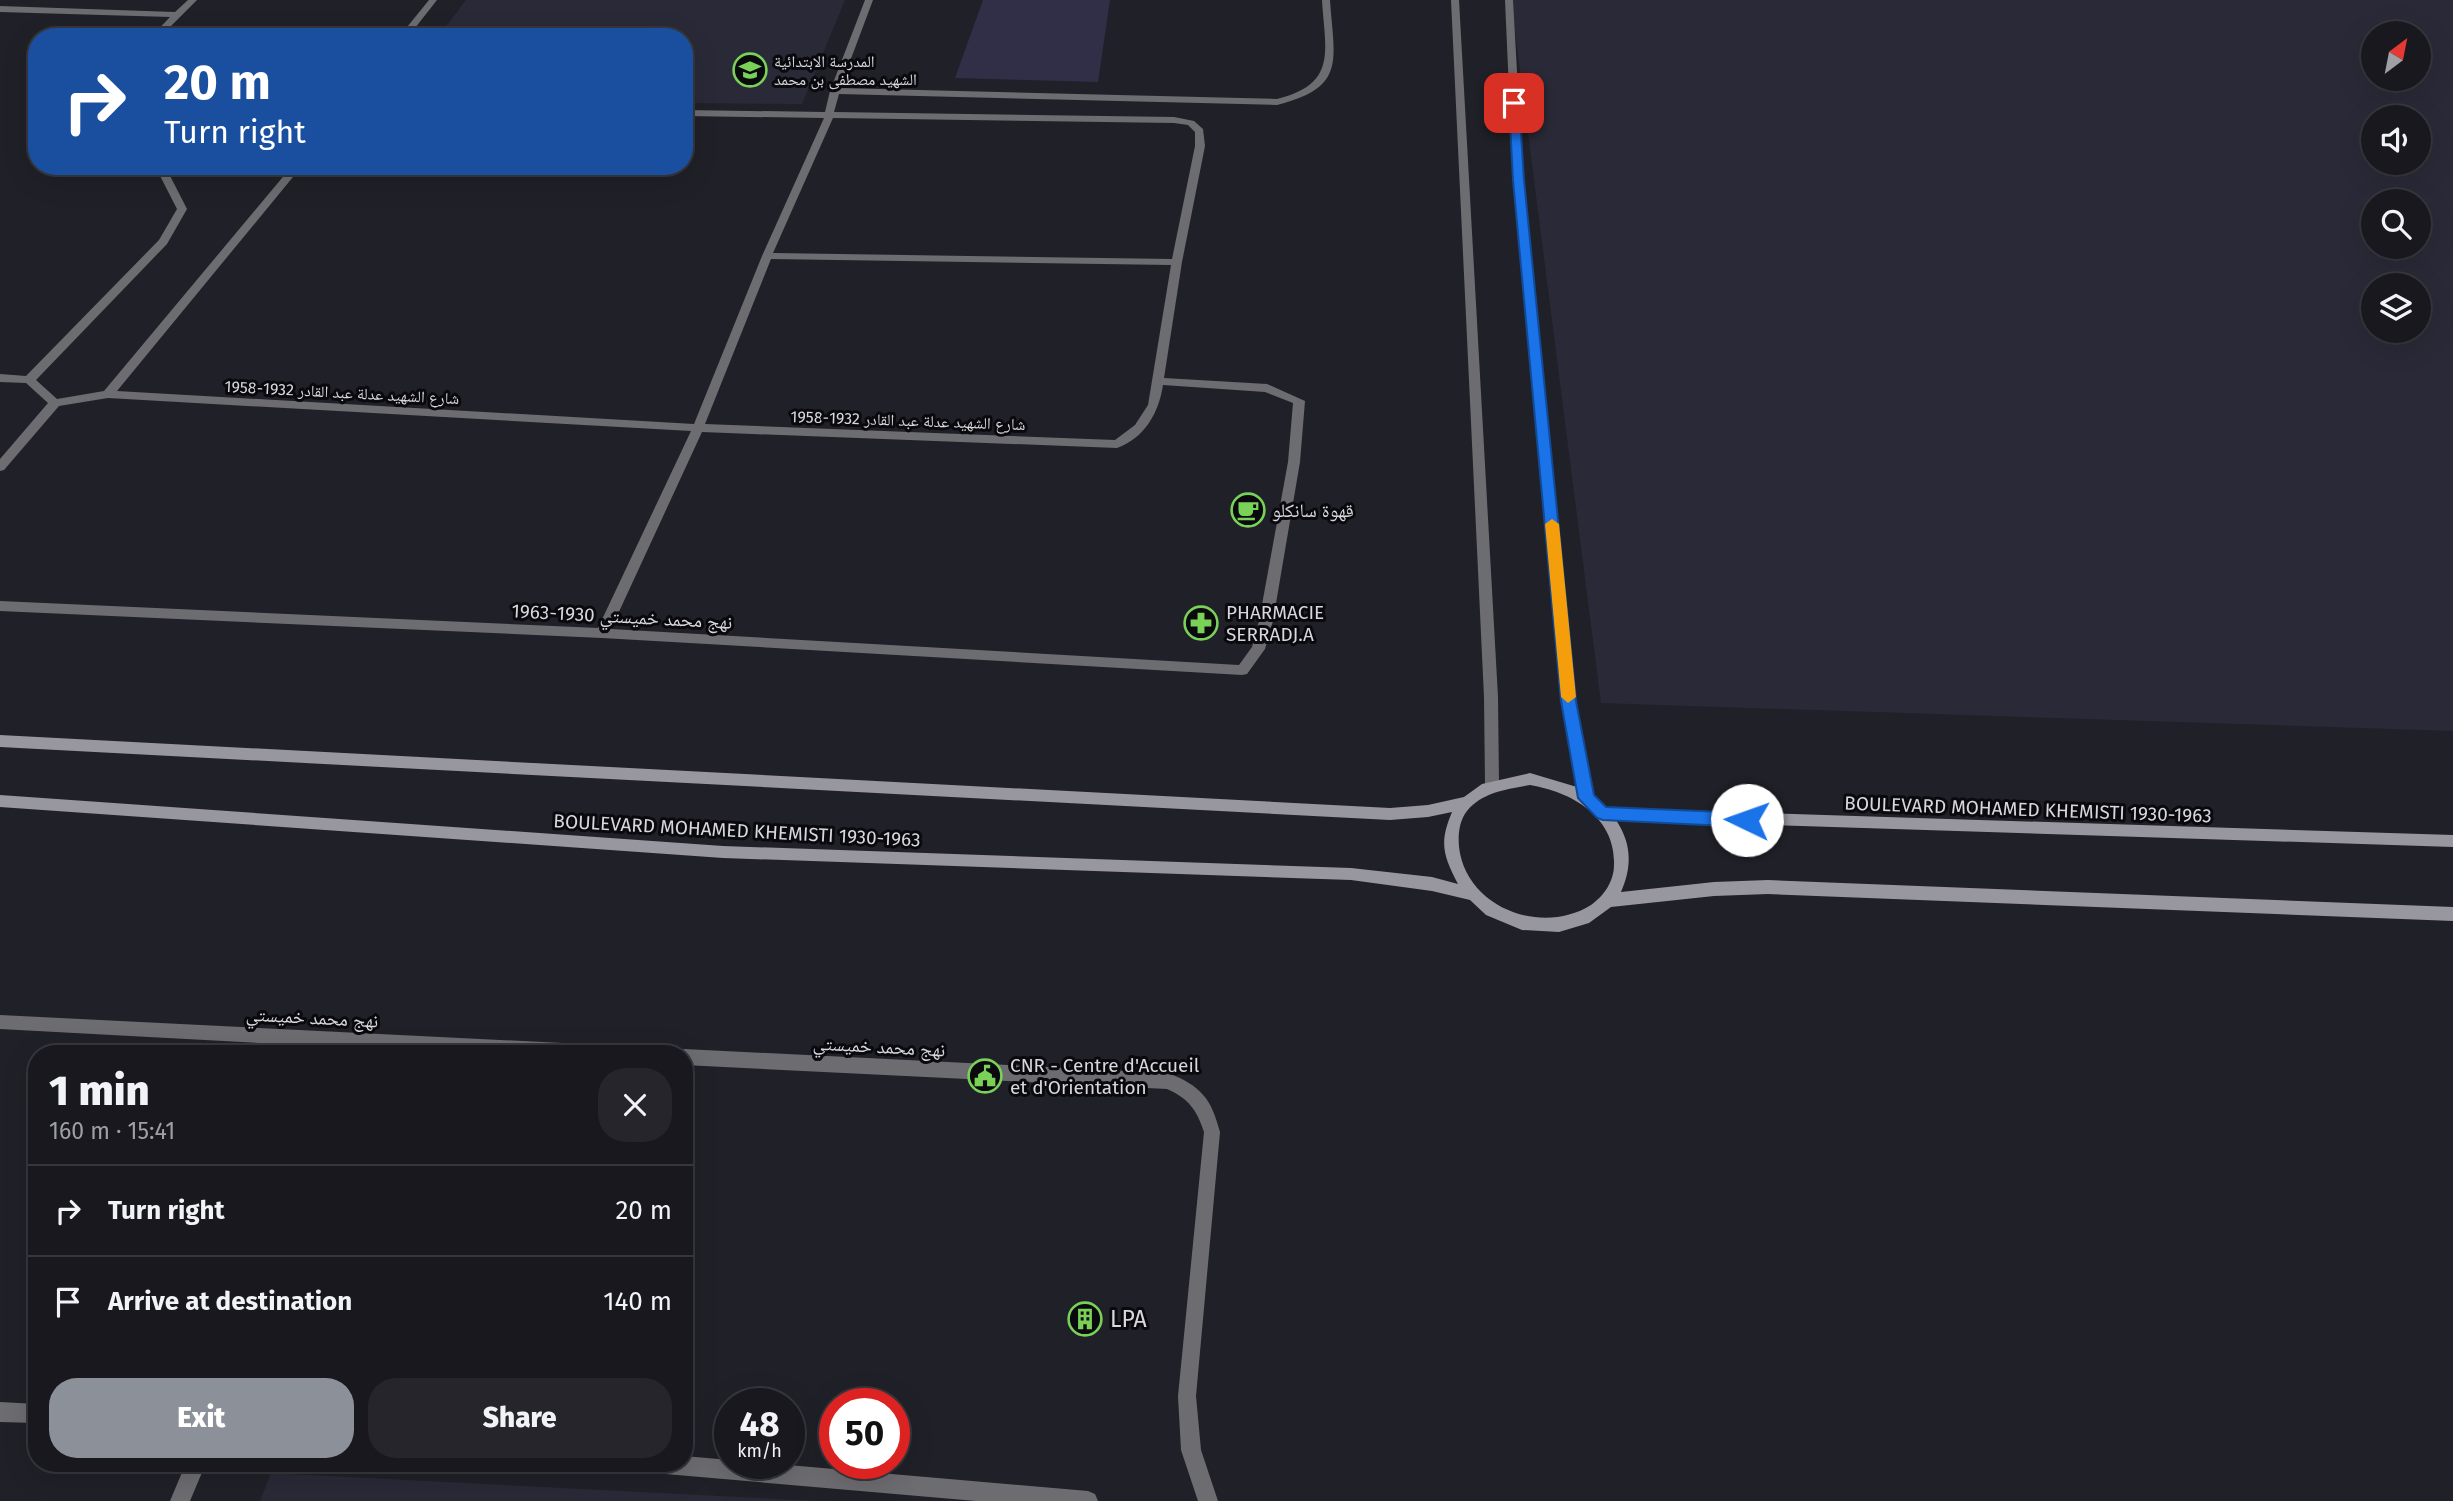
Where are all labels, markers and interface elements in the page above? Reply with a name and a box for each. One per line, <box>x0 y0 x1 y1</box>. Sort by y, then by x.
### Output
north arrow <box>2361 21 2431 91</box>
map controls <box>2361 21 2431 343</box>
school or university icon: المدرسة الابتدائية الشهيد مصطفى بن محمد <box>731 51 769 89</box>
place label: المدرسة الابتدائية الشهيد مصطفى بن محمد <box>774 52 917 90</box>
text: 20 m <box>164 53 271 112</box>
icon: right <box>49 56 140 147</box>
pin <box>1484 73 1544 133</box>
icon: arrive <box>1495 84 1533 122</box>
button: sound <box>2361 105 2431 175</box>
text: Turn right <box>164 113 306 151</box>
button: search <box>2361 189 2431 259</box>
button: layers <box>2361 273 2431 343</box>
street label: شارع الشهيد عدلة عبد القادر 1932-1958 <box>224 377 460 409</box>
street label: شارع الشهيد عدلة عبد القادر 1932-1958 <box>790 407 1026 435</box>
cafe icon: قهوة سانكلو <box>1229 491 1267 529</box>
place label: قهوة سانكلو <box>1272 499 1354 522</box>
street label: نهج محمد خميستي 1930-1963 <box>511 599 733 638</box>
place label: PHARMACIE SERRADJ.A <box>1226 601 1324 646</box>
pharmacy icon: PHARMACIE SERRADJ.A <box>1182 604 1220 642</box>
position arrow <box>1710 783 1784 857</box>
street label: BOULEVARD MOHAMED KHEMISTI 1930-1963 <box>1844 792 2212 827</box>
street label: BOULEVARD MOHAMED KHEMISTI 1930-1963 <box>553 809 921 852</box>
street label: نهج محمد خميستي <box>245 1003 379 1036</box>
street label: نهج محمد خميستي <box>812 1032 946 1065</box>
place label: CNR - Centre d'Accueil et d'Orientation <box>1010 1054 1200 1099</box>
public building icon: CNR - Centre d'Accueil et d'Orientation <box>966 1057 1004 1095</box>
text: 1 min <box>49 1066 150 1116</box>
button: close <box>598 1068 672 1142</box>
text: 160 m · 15:41 <box>49 1117 175 1145</box>
icon: right <box>49 1192 87 1230</box>
text: Turn right <box>108 1195 225 1226</box>
text: 20 m <box>615 1195 672 1226</box>
icon: arrive <box>49 1283 87 1321</box>
text: Arrive at destination <box>108 1286 352 1317</box>
text: 140 m <box>603 1286 672 1317</box>
building icon: LPA <box>1066 1300 1104 1338</box>
place label: LPA <box>1110 1305 1147 1333</box>
button: Exit <box>49 1378 354 1458</box>
button: Share <box>368 1378 672 1458</box>
speed limit sign: 50 <box>819 1388 910 1479</box>
text: 48 <box>739 1403 780 1445</box>
text: km/h <box>737 1440 782 1462</box>

